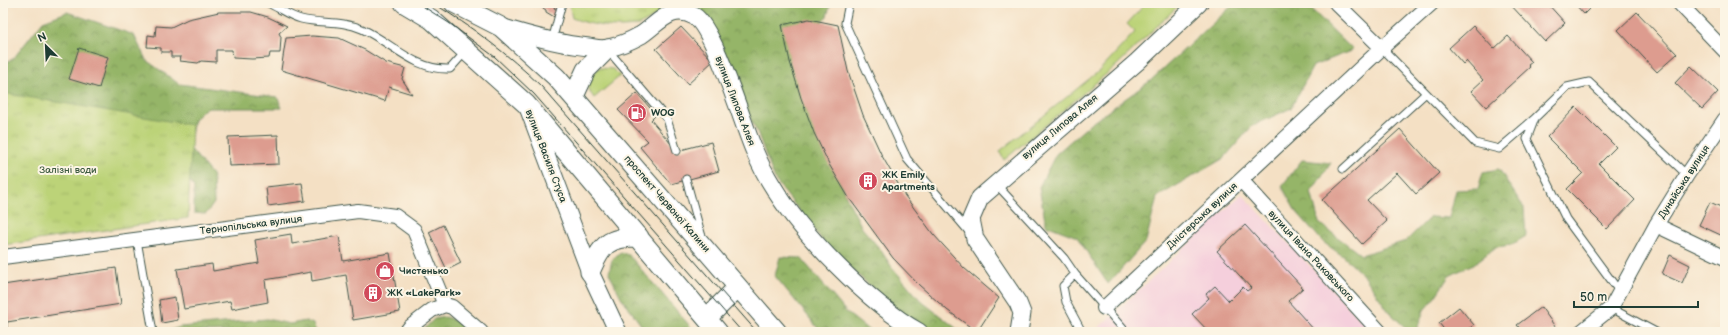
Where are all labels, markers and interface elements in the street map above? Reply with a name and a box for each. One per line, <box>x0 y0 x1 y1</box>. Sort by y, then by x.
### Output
north arrow <box>26 26 66 66</box>
text: N <box>36 30 49 45</box>
street label: вулиця Липова Алея <box>712 55 758 148</box>
street label: вулиця Липова Алея <box>1020 92 1101 162</box>
fuel station icon: WOG <box>626 102 648 124</box>
place label: WOG <box>651 107 675 119</box>
street label: вулиця Василя Стуса <box>523 108 569 204</box>
street label: Дунайська вулиця <box>1656 143 1712 221</box>
street label: проспект Червоної Калини <box>622 153 712 255</box>
park label: Залізні води <box>39 164 97 176</box>
place label: ЖК Emily Apartments <box>881 169 935 193</box>
building icon: ЖК Emily Apartments <box>857 170 879 192</box>
street label: Дністерська вулиця <box>1164 180 1240 252</box>
street label: вулиця Івана Раковського <box>1266 208 1356 304</box>
street label: Тернопільська вулиця <box>199 213 303 237</box>
shop icon: Чистенько <box>374 260 396 282</box>
place label: Чистенько <box>399 265 449 277</box>
building icon: ЖК «LakePark» <box>362 282 384 304</box>
scale bar <box>1574 283 1698 309</box>
place label: ЖК «LakePark» <box>387 287 462 299</box>
text: 50 m <box>1580 290 1607 305</box>

